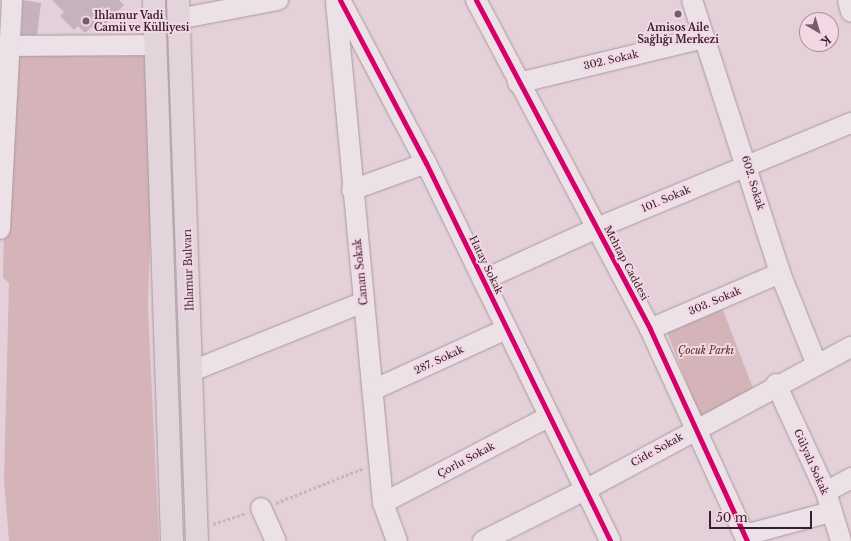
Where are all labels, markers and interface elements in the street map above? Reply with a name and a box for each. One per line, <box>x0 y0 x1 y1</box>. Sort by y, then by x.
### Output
marker: Amisos Aile Sağlığı Merkezi <box>672 8 684 20</box>
place label: Ihlamur Vadi Camii ve Külliyesi <box>94 9 190 32</box>
north arrow <box>799 12 839 52</box>
marker: Ihlamur Vadi Camii ve Külliyesi <box>81 16 91 26</box>
place label: Amisos Aile Sağlığı Merkezi <box>637 21 719 44</box>
text: K <box>818 32 834 49</box>
street label: 302. Sokak <box>582 48 640 72</box>
street label: 602. Sokak <box>739 154 767 212</box>
street label: 101. Sokak <box>640 183 692 215</box>
street label: Mehtap Caddesi <box>601 224 651 302</box>
street label: Ihlamur Bulvarı <box>182 229 196 311</box>
street label: Hatay Sokak <box>467 234 505 296</box>
street label: Canan Sokak <box>352 238 370 306</box>
street label: 303. Sokak <box>687 285 743 317</box>
street label: 287. Sokak <box>412 343 466 377</box>
park label: Çocuk Parkı <box>678 345 734 357</box>
street label: Gülyalı Sokak <box>791 427 831 497</box>
street label: Cide Sokak <box>629 431 685 469</box>
street label: Çorlu Sokak <box>435 440 497 480</box>
scale bar <box>711 503 814 529</box>
text: 50 m <box>716 510 748 525</box>

